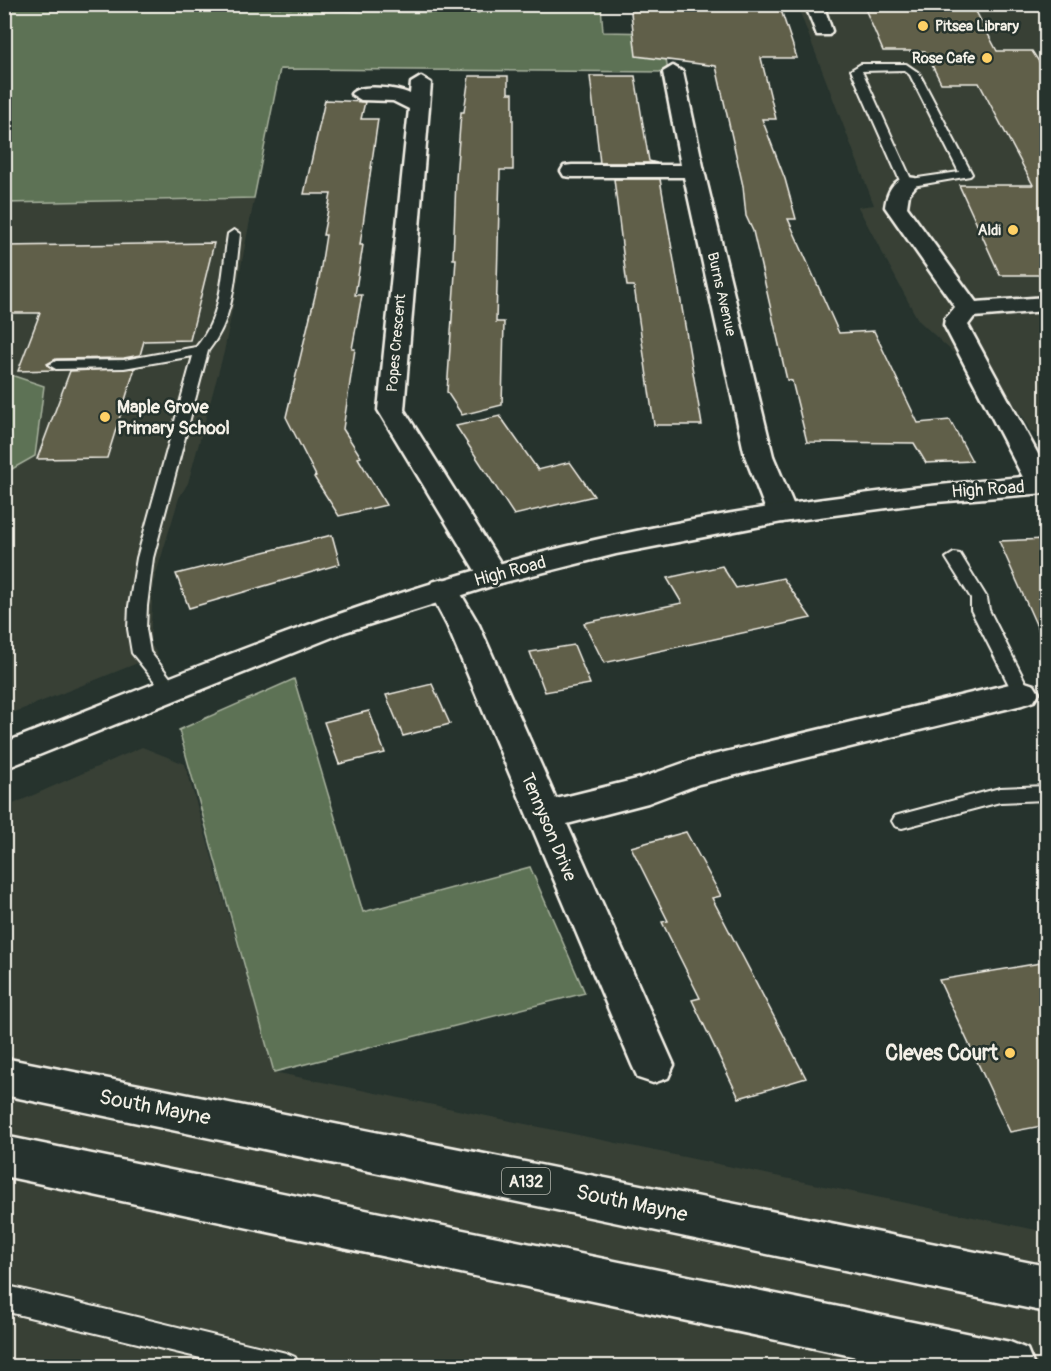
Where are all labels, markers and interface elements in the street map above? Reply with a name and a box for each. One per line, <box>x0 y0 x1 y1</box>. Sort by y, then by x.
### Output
place label: Pitsea Library <box>935 17 1020 36</box>
marker: Pitsea Library <box>916 19 930 33</box>
place label: Rose Cafe <box>912 49 976 68</box>
marker: Rose Cafe <box>980 51 994 65</box>
place label: Aldi <box>978 221 1001 240</box>
marker: Aldi <box>1006 223 1020 237</box>
street label: Burns Avenue <box>703 250 741 339</box>
street label: Popes Crescent <box>383 292 410 393</box>
place label: Maple Grove Primary School <box>117 396 230 440</box>
marker: Maple Grove Primary School <box>98 410 112 424</box>
street label: High Road <box>951 475 1025 504</box>
street label: High Road <box>472 551 549 592</box>
street label: Tennyson Drive <box>515 770 582 885</box>
place label: Cleves Court <box>885 1040 999 1067</box>
marker: Cleves Court <box>1003 1046 1017 1060</box>
street label: South Mayne <box>97 1083 214 1132</box>
road number: A132 <box>502 1168 550 1194</box>
street label: South Mayne <box>574 1179 691 1229</box>

